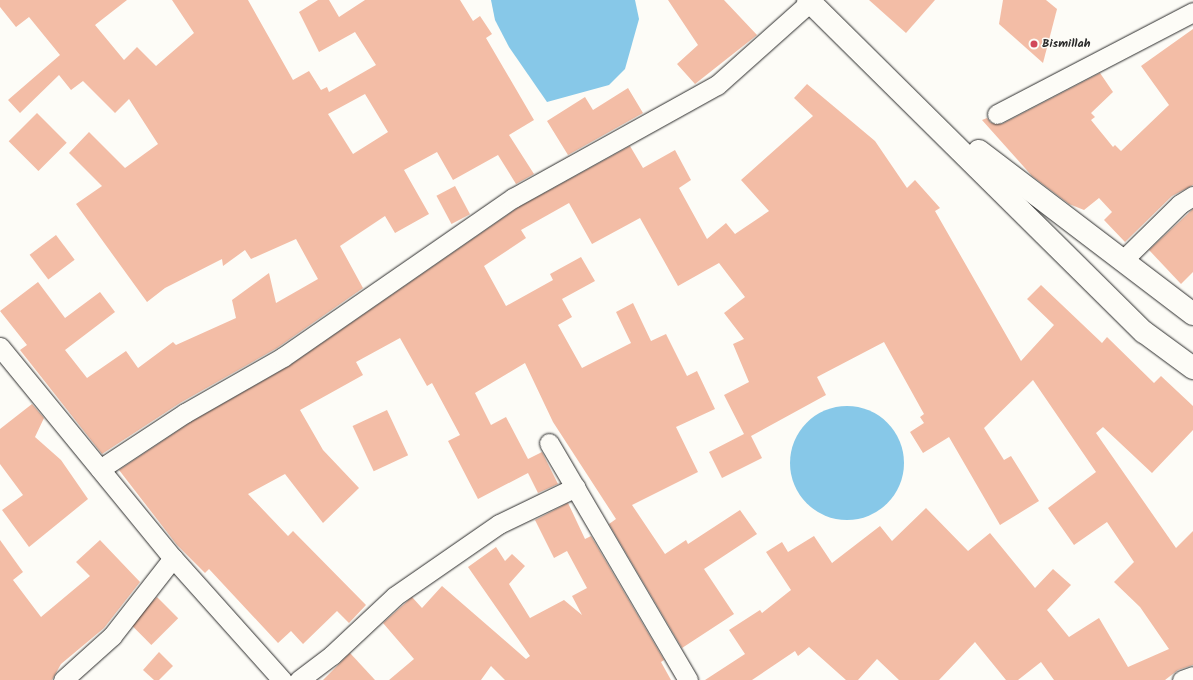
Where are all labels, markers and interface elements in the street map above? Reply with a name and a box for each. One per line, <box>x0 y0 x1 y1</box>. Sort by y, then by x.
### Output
place label: Bismillah <box>1042 37 1090 51</box>
marker: Bismillah <box>1029 39 1039 49</box>

